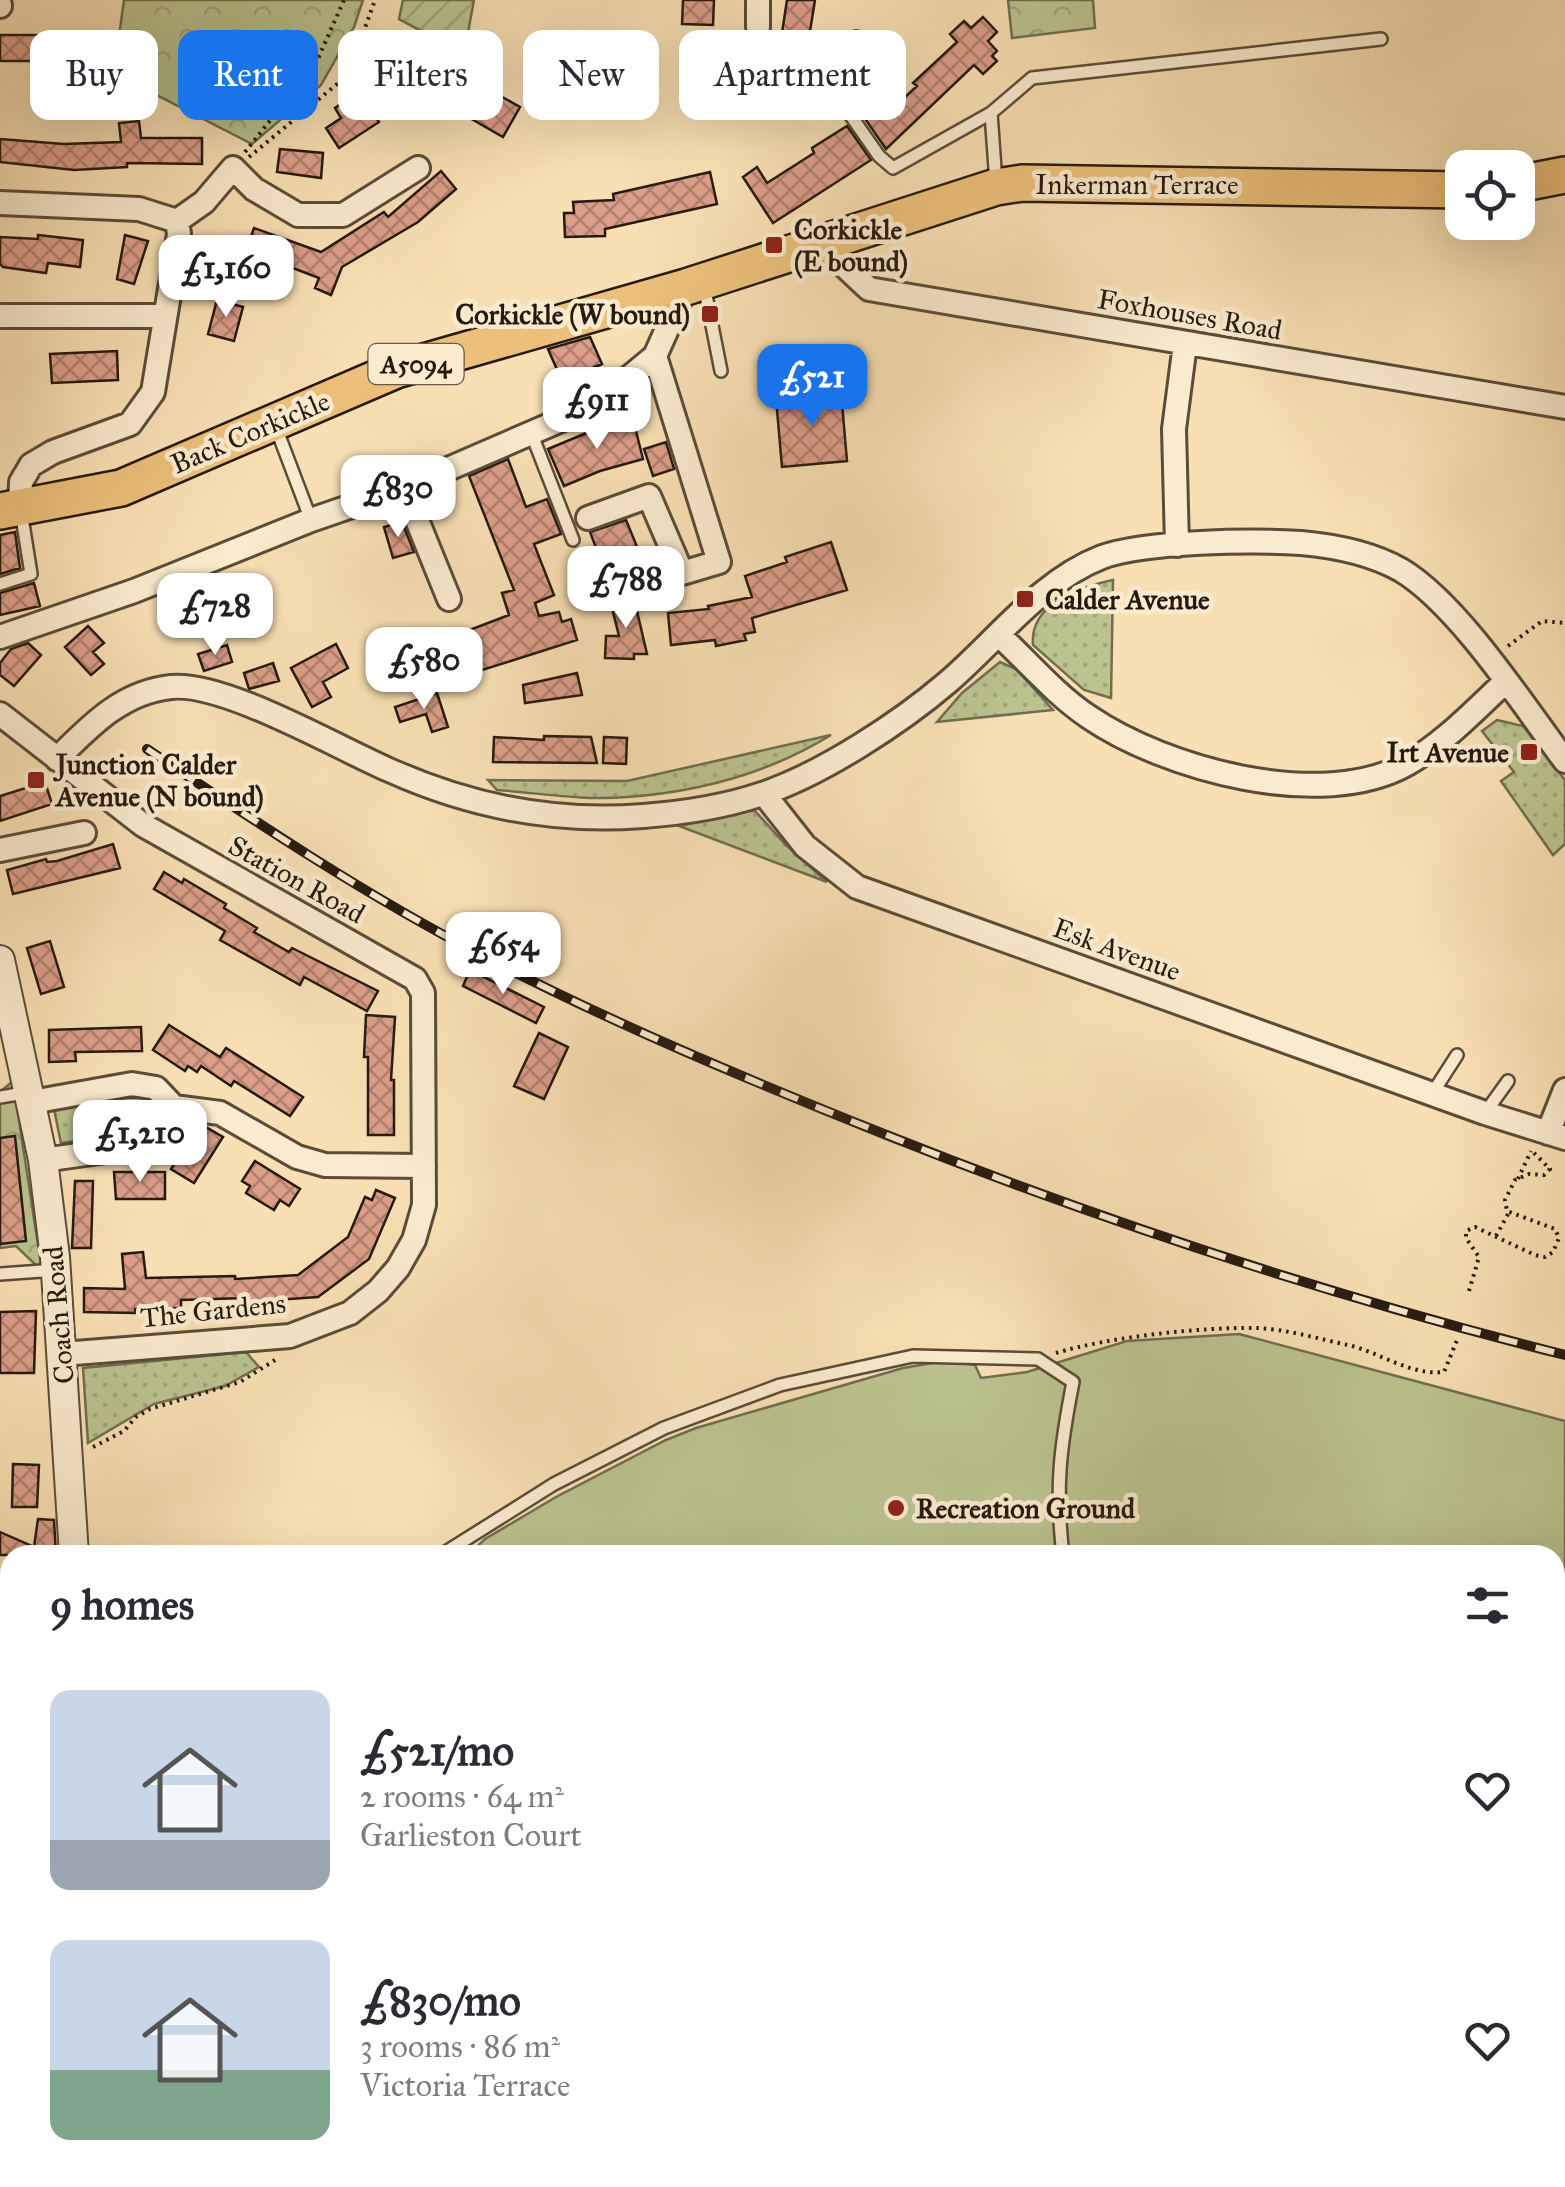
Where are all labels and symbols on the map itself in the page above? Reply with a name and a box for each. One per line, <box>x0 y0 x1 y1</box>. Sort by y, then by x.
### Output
street label: Inkerman Terrace <box>1035 167 1239 202</box>
place label: Corkickle (E bound) <box>794 212 908 279</box>
marker: Corkickle (E bound) <box>763 234 785 256</box>
pin: £1,160 <box>145 235 307 320</box>
street label: Foxhouses Road <box>1095 281 1285 348</box>
place label: Corkickle (W bound) <box>455 297 690 332</box>
marker: Corkickle (W bound) <box>699 303 721 325</box>
road number: A5094 <box>368 344 464 384</box>
pin: £521 <box>753 344 871 429</box>
pin: £911 <box>538 367 656 452</box>
street label: Back Corkickle <box>165 383 335 482</box>
pin: £830 <box>339 455 457 540</box>
pin: £788 <box>567 546 685 631</box>
pin: £728 <box>156 573 274 658</box>
place label: Calder Avenue <box>1045 582 1210 617</box>
marker: Calder Avenue <box>1014 588 1036 610</box>
pin: £580 <box>365 627 483 712</box>
place label: Irt Avenue <box>1386 735 1509 770</box>
marker: Irt Avenue <box>1518 741 1540 763</box>
place label: Junction Calder Avenue (N bound) <box>52 747 264 814</box>
marker: Junction Calder Avenue (N bound) <box>25 769 47 791</box>
street label: Station Road <box>222 828 371 931</box>
street label: Esk Avenue <box>1048 910 1185 989</box>
pin: £654 <box>444 912 562 997</box>
pin: £1,210 <box>59 1100 221 1185</box>
street label: Coach Road <box>35 1245 82 1385</box>
street label: The Gardens <box>139 1285 288 1336</box>
place label: Recreation Ground <box>916 1491 1136 1526</box>
marker: Recreation Ground <box>885 1497 907 1519</box>

